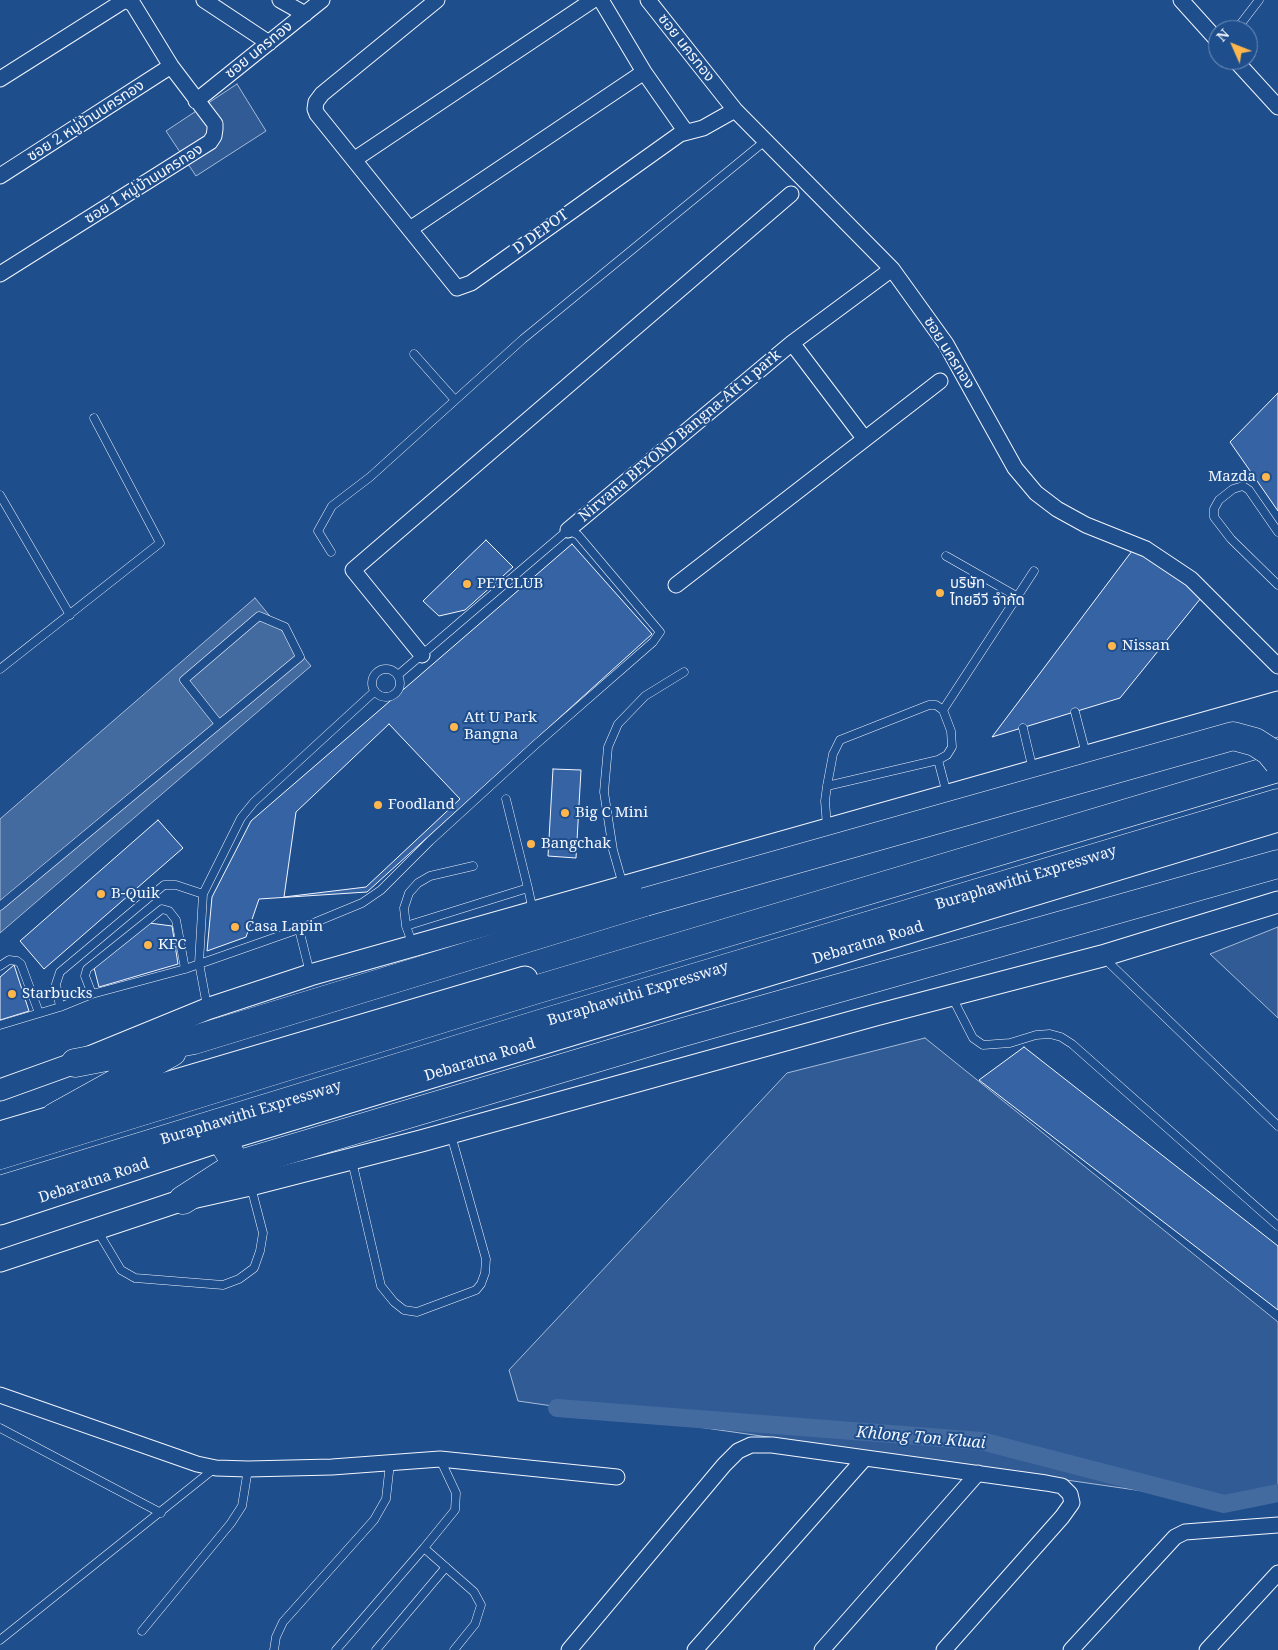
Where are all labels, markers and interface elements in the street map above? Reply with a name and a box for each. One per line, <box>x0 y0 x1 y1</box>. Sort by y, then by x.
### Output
street label: ซอย นครทอง <box>654 10 718 86</box>
street label: ซอย นครทอง <box>222 17 296 83</box>
north arrow <box>1208 20 1258 70</box>
text: N <box>1212 24 1233 46</box>
street label: ซอย 2 หมู่บ้านนครทอง <box>24 76 148 166</box>
street label: ซอย 1 หมู่บ้านนครทอง <box>82 140 206 228</box>
street label: D DEPOT <box>510 206 572 258</box>
street label: ซอย นครทอง <box>920 314 978 392</box>
street label: Nirvana BEYOND Bangna-Att u park <box>575 346 785 526</box>
place label: Mazda <box>1208 468 1256 486</box>
marker: Mazda <box>1260 471 1272 483</box>
place label: PETCLUB <box>477 575 543 593</box>
place label: บริษัท ไทยอีวี จำกัด <box>950 575 1025 610</box>
marker: PETCLUB <box>461 578 473 590</box>
marker: บริษัท ไทยอีวี จำกัด <box>934 587 946 599</box>
place label: Nissan <box>1122 637 1170 655</box>
marker: Nissan <box>1106 640 1118 652</box>
place label: Att U Park Bangna <box>464 709 537 744</box>
marker: Att U Park Bangna <box>448 721 460 733</box>
place label: Foodland <box>388 796 455 814</box>
marker: Foodland <box>372 799 384 811</box>
place label: Big C Mini <box>575 804 648 822</box>
marker: Big C Mini <box>559 807 571 819</box>
place label: Bangchak <box>541 835 611 853</box>
marker: Bangchak <box>525 838 537 850</box>
street label: Buraphawithi Expressway <box>933 842 1119 914</box>
place label: B-Quik <box>111 885 160 903</box>
marker: B-Quik <box>95 888 107 900</box>
place label: Casa Lapin <box>245 918 323 936</box>
street label: Debaratna Road <box>810 918 926 968</box>
marker: Casa Lapin <box>229 921 241 933</box>
place label: KFC <box>158 936 187 954</box>
marker: KFC <box>142 939 154 951</box>
street label: Buraphawithi Expressway <box>545 958 731 1030</box>
place label: Starbucks <box>22 985 93 1003</box>
marker: Starbucks <box>6 988 18 1000</box>
street label: Debaratna Road <box>422 1035 538 1085</box>
street label: Buraphawithi Expressway <box>158 1077 344 1149</box>
street label: Debaratna Road <box>36 1155 152 1207</box>
water label: Khlong Ton Kluai <box>856 1423 986 1453</box>

